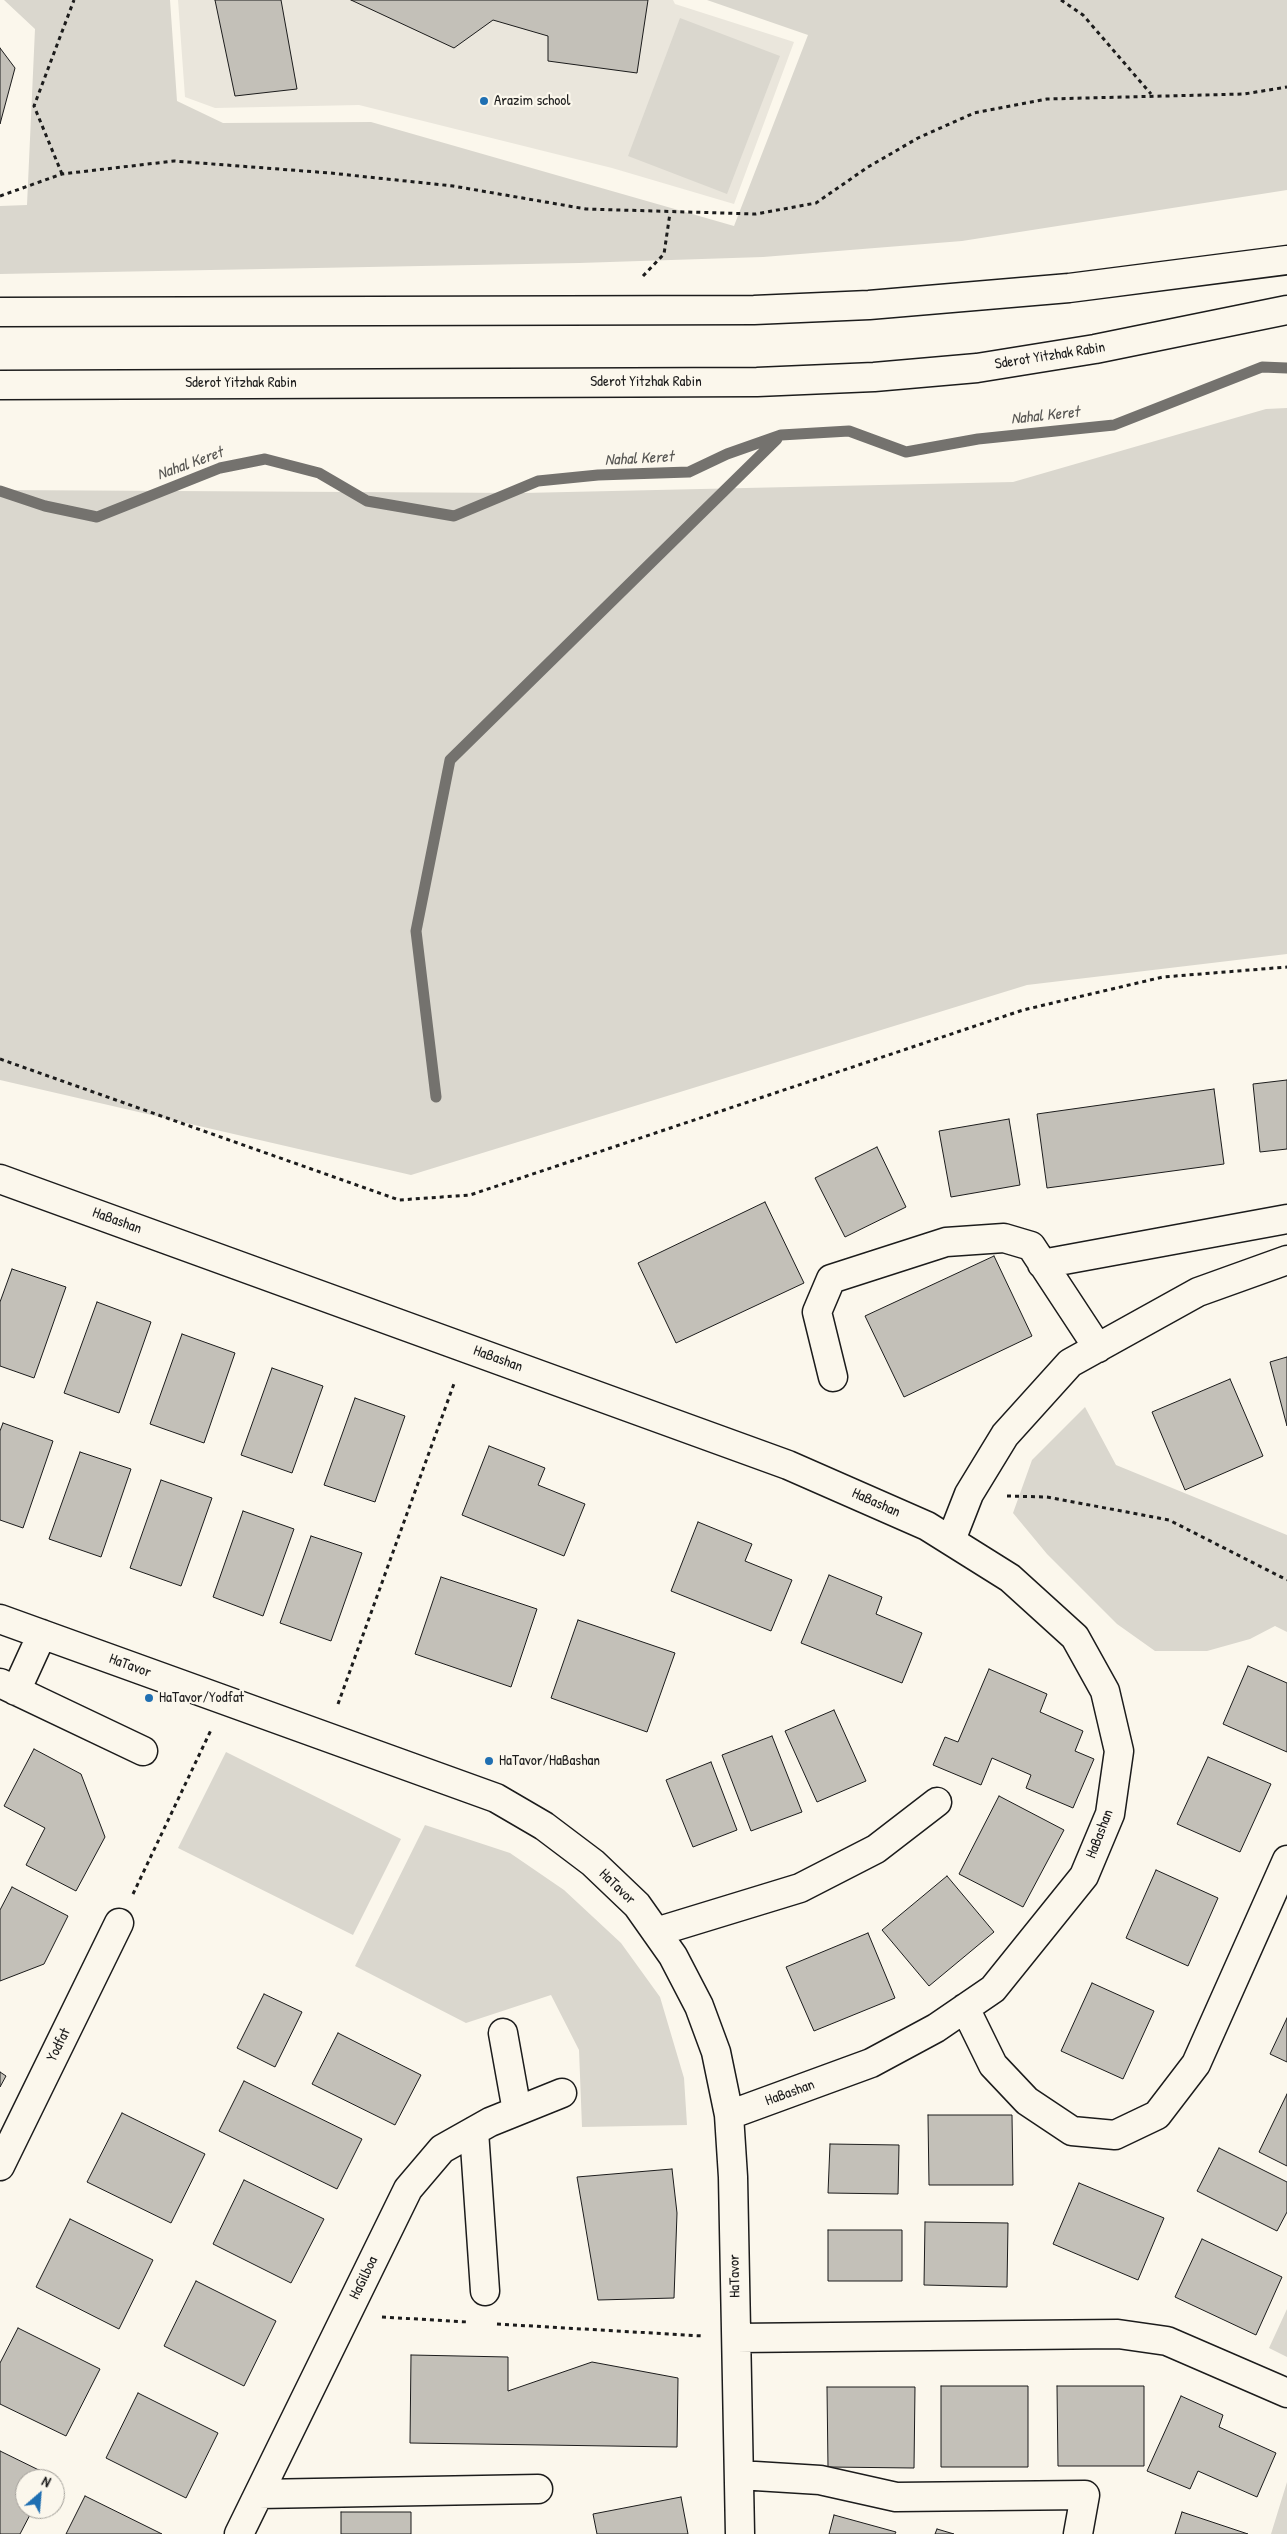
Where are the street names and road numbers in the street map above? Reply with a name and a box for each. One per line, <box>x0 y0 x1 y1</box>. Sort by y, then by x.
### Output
street label: Sderot Yitzhak Rabin <box>993 338 1107 374</box>
street label: Sderot Yitzhak Rabin <box>590 373 702 391</box>
street label: Sderot Yitzhak Rabin <box>185 374 297 392</box>
street label: HaBashan <box>90 1204 144 1238</box>
street label: HaBashan <box>471 1342 525 1376</box>
street label: HaBashan <box>849 1484 903 1522</box>
street label: HaTavor <box>106 1650 154 1682</box>
street label: HaBashan <box>1082 1807 1118 1861</box>
street label: HaTavor <box>595 1865 639 1909</box>
street label: Yodfat <box>43 2025 75 2065</box>
street label: HaBashan <box>763 2076 817 2110</box>
street label: HaGilboa <box>346 2254 382 2302</box>
street label: HaTavor <box>726 2254 744 2298</box>

